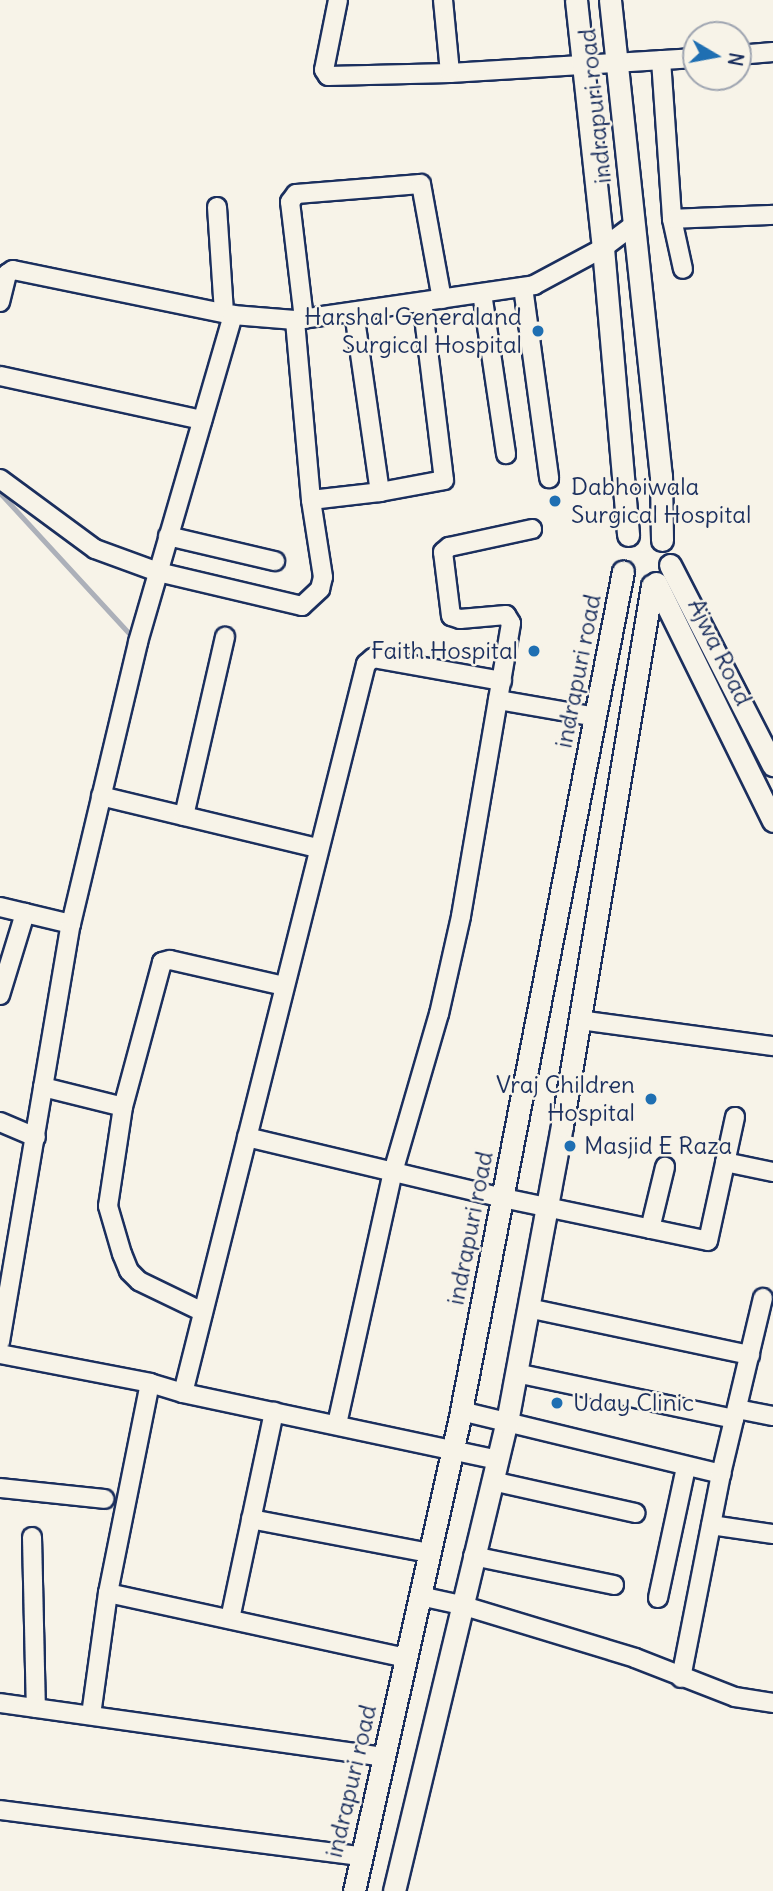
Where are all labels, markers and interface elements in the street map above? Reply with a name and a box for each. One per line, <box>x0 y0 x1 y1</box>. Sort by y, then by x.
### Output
north arrow <box>682 21 752 91</box>
street label: indrapuri road <box>573 27 617 185</box>
text: N <box>723 51 749 68</box>
place label: Harshal Generaland Surgical Hospital <box>304 303 522 359</box>
marker: Harshal Generaland Surgical Hospital <box>528 321 548 341</box>
place label: Dabhoiwala Surgical Hospital <box>571 473 751 529</box>
marker: Dabhoiwala Surgical Hospital <box>545 491 565 511</box>
street label: indrapuri road <box>549 592 607 750</box>
street label: Ajwa Road <box>682 594 758 710</box>
place label: Faith Hospital <box>371 637 518 665</box>
marker: Faith Hospital <box>524 641 544 661</box>
place label: Vraj Children Hospital <box>496 1071 635 1127</box>
marker: Vraj Children Hospital <box>641 1089 661 1109</box>
place label: Masjid E Raza <box>584 1132 732 1160</box>
marker: Masjid E Raza <box>562 1138 578 1154</box>
street label: indrapuri road <box>441 1149 499 1307</box>
place label: Uday Clinic <box>573 1389 694 1417</box>
marker: Uday Clinic <box>547 1393 567 1413</box>
street label: indrapuri road <box>319 1702 383 1860</box>

